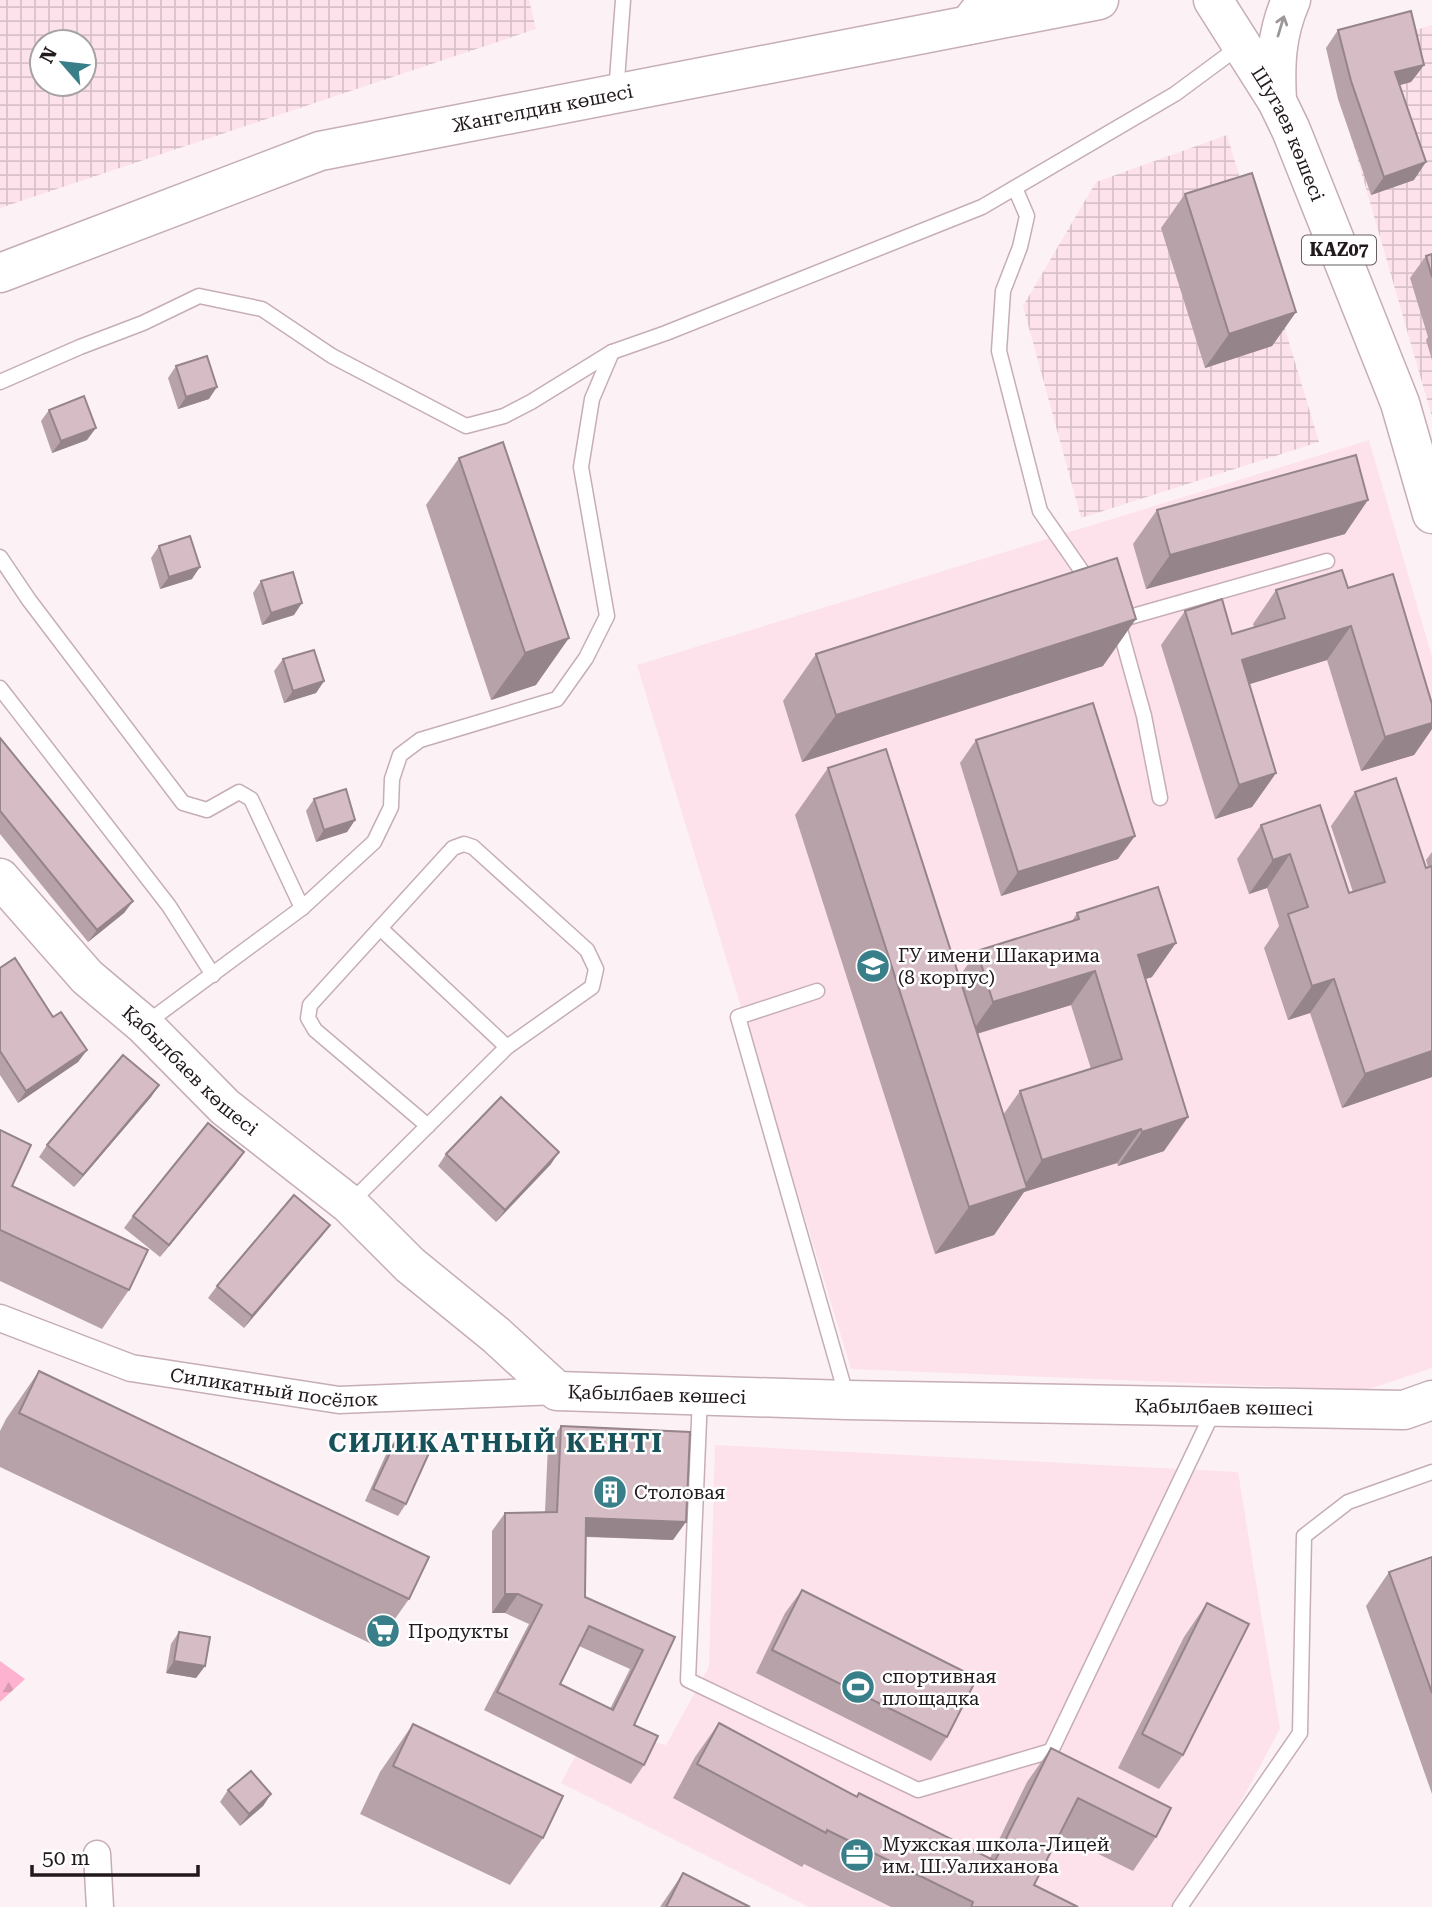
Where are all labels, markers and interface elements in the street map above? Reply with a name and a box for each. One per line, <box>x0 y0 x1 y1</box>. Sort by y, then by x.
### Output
one-way arrow <box>1276 15 1289 37</box>
north arrow <box>28 28 98 98</box>
text: N <box>35 43 62 67</box>
street label: Шугаев көшесі <box>1246 62 1329 204</box>
street label: Жангелдин көшесі <box>450 80 635 137</box>
road number: KAZ07 <box>1302 236 1376 264</box>
place label: ГУ имени Шакарима (8 корпус) <box>898 944 1101 989</box>
school or university icon: ГУ имени Шакарима (8 корпус) <box>854 947 892 985</box>
street label: Қабылбаев көшесі <box>117 1001 262 1140</box>
street label: Силикатный посёлок <box>169 1363 379 1412</box>
street label: Қабылбаев көшесі <box>567 1380 747 1409</box>
street label: Қабылбаев көшесі <box>1134 1394 1313 1420</box>
district label: СИЛИКАТНЫЙ КЕНТІ <box>328 1427 664 1458</box>
building icon: Столовая <box>591 1473 629 1511</box>
place label: Столовая <box>634 1481 726 1504</box>
supermarket icon: Продукты <box>364 1612 402 1650</box>
place label: Продукты <box>408 1620 509 1643</box>
place label: спортивная площадка <box>882 1665 997 1710</box>
sports icon: спортивная площадка <box>839 1668 877 1706</box>
place label: Мужская школа-Лицей им. Ш.Уалиханова <box>882 1833 1110 1878</box>
scale bar <box>32 1834 198 1878</box>
office icon: Мужская школа-Лицей им. Ш.Уалиханова <box>838 1836 876 1874</box>
text: 50 m <box>42 1846 90 1870</box>

